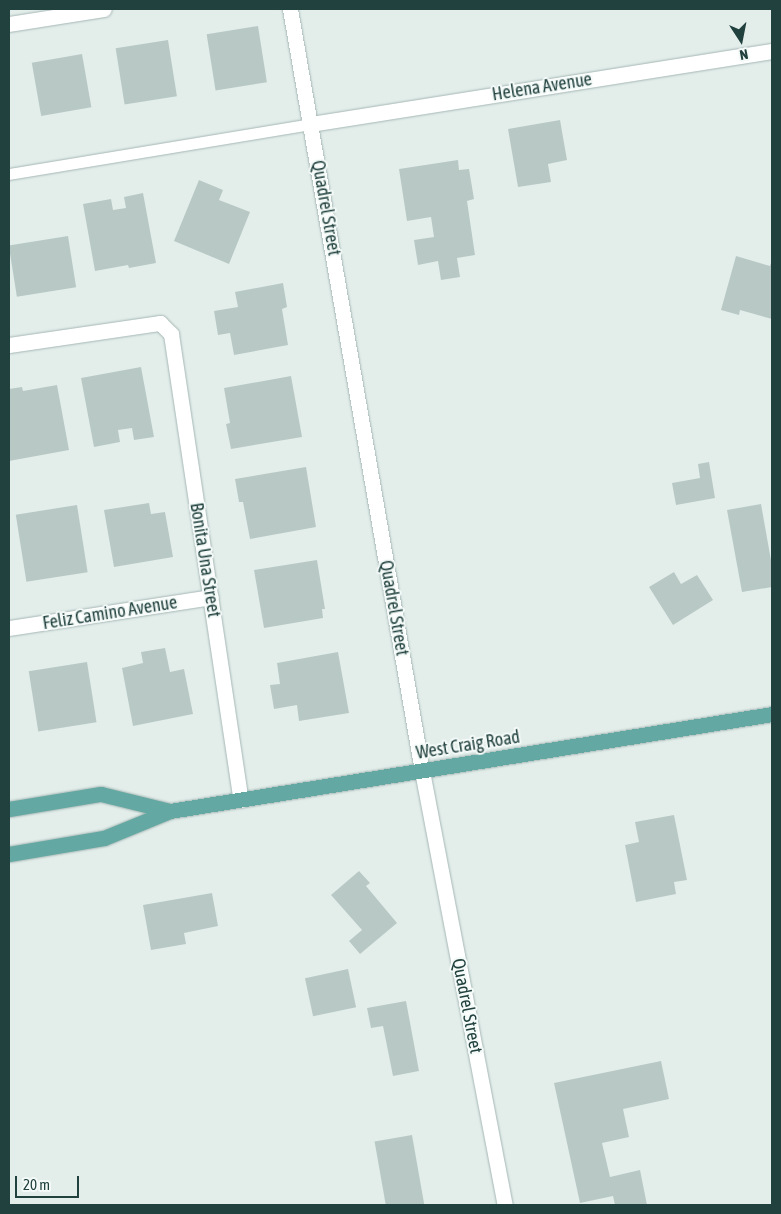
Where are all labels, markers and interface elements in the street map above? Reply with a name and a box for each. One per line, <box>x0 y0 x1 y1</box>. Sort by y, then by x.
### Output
north arrow <box>716 15 766 65</box>
text: N <box>738 46 749 63</box>
street label: Helena Avenue <box>491 68 593 106</box>
street label: Quadrel Street <box>307 159 345 257</box>
street label: Bonita Una Street <box>185 501 225 619</box>
street label: Quadrel Street <box>375 559 413 657</box>
street label: Feliz Camino Avenue <box>41 592 179 634</box>
street label: West Craig Road <box>415 726 521 764</box>
street label: Quadrel Street <box>447 957 487 1055</box>
scale bar <box>18 1166 81 1198</box>
text: 20 m <box>23 1176 50 1193</box>

